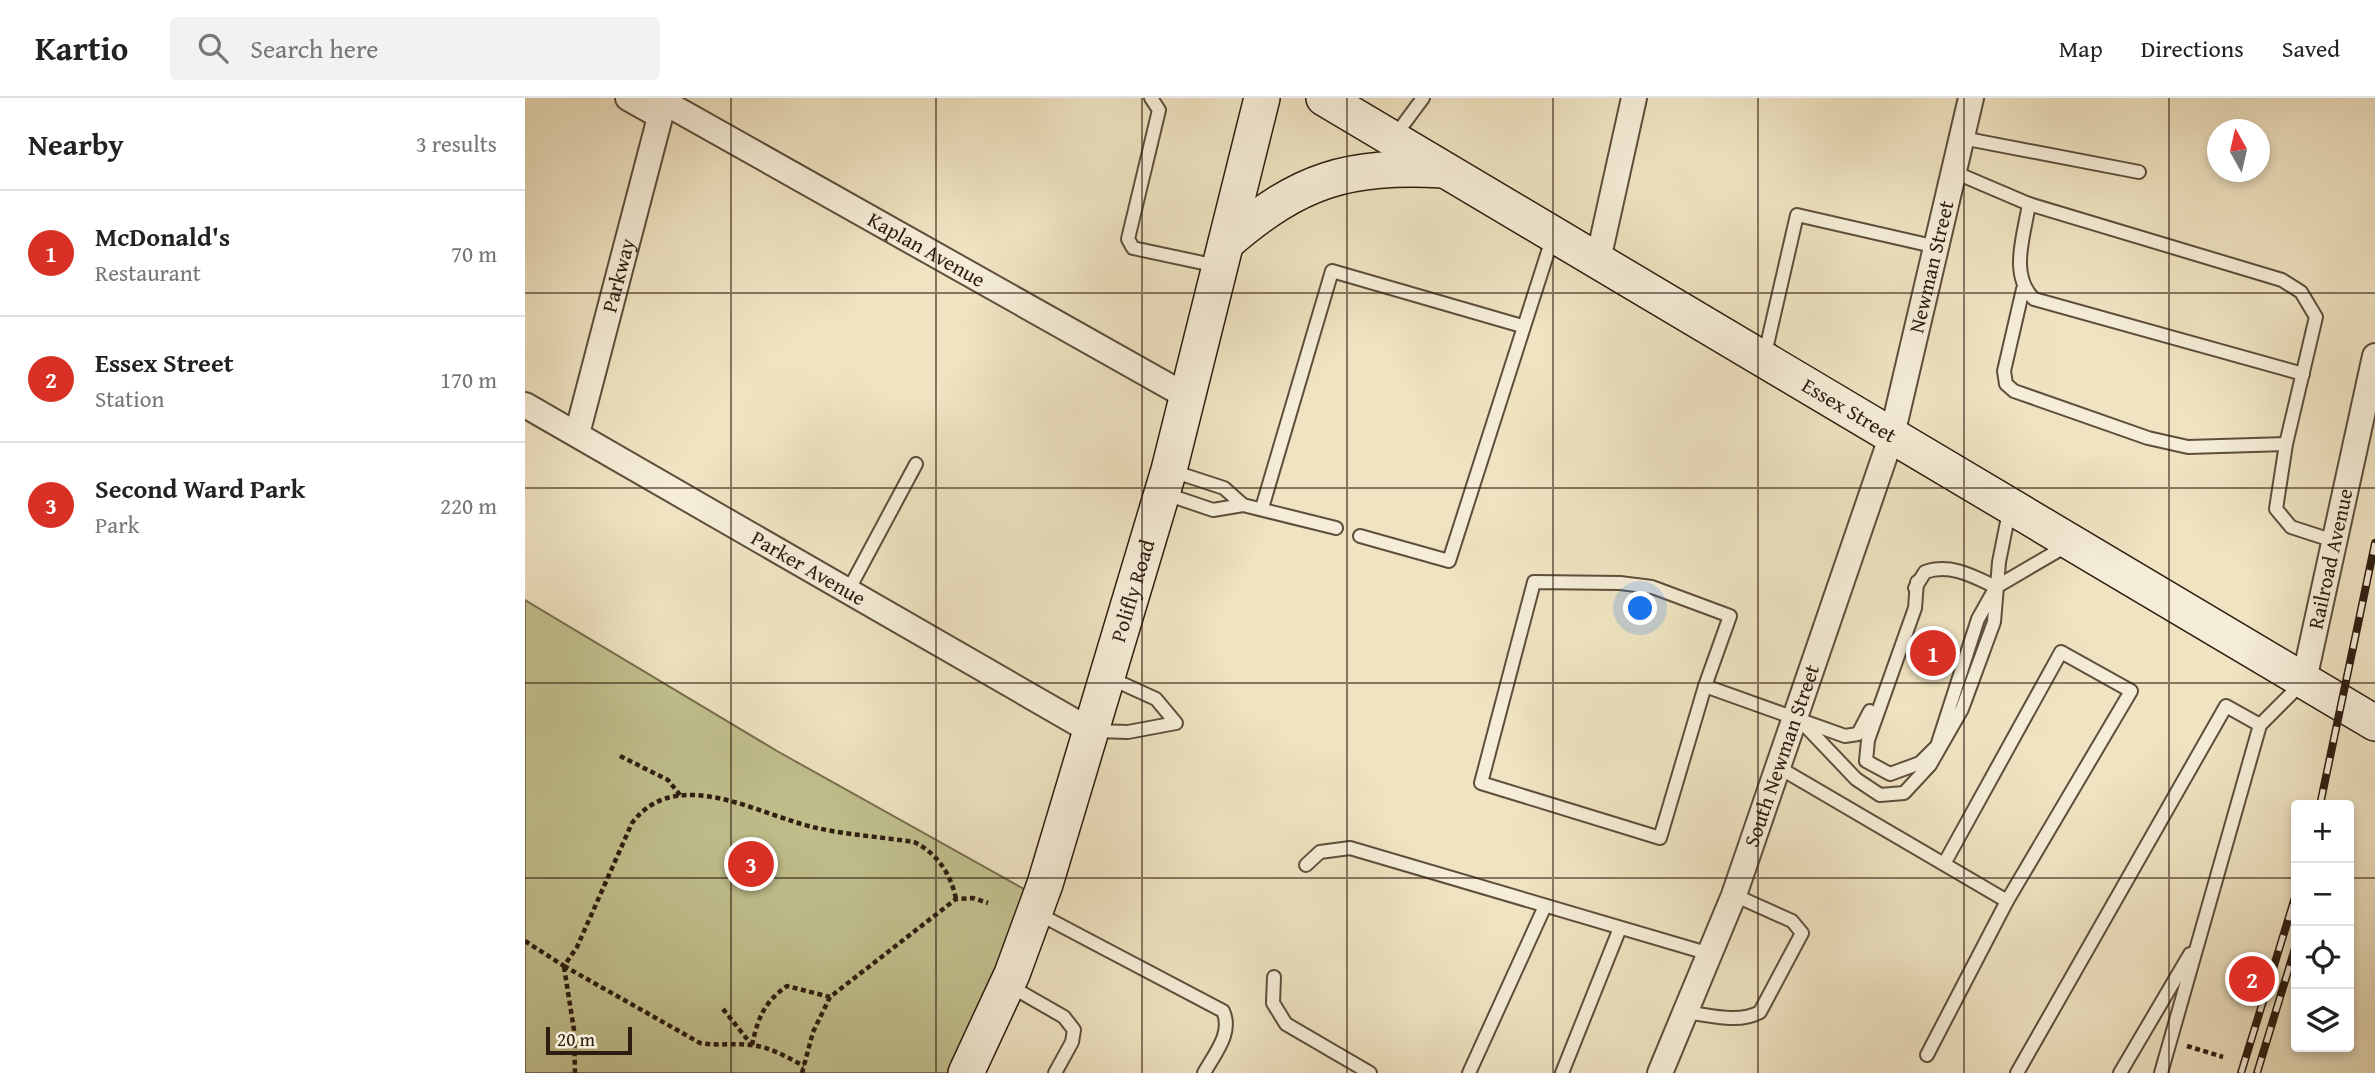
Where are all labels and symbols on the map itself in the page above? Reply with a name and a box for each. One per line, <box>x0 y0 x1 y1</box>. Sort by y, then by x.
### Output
north arrow <box>2207 119 2270 182</box>
street label: Newman Street <box>1900 197 1962 336</box>
street label: Kaplan Avenue <box>862 204 991 295</box>
street label: Parkway <box>594 234 643 316</box>
street label: Essex Street <box>1796 370 1903 450</box>
street label: Railroad Avenue <box>2300 485 2361 632</box>
street label: Parker Avenue <box>745 522 872 613</box>
street label: Polifly Road <box>1102 535 1163 646</box>
your location <box>1623 591 1657 625</box>
pin: 1 <box>1910 627 1956 679</box>
street label: South Newman Street <box>1736 659 1827 851</box>
pin: 3 <box>728 838 774 890</box>
pin: 2 <box>2229 953 2275 1005</box>
scale bar <box>546 1024 632 1056</box>

